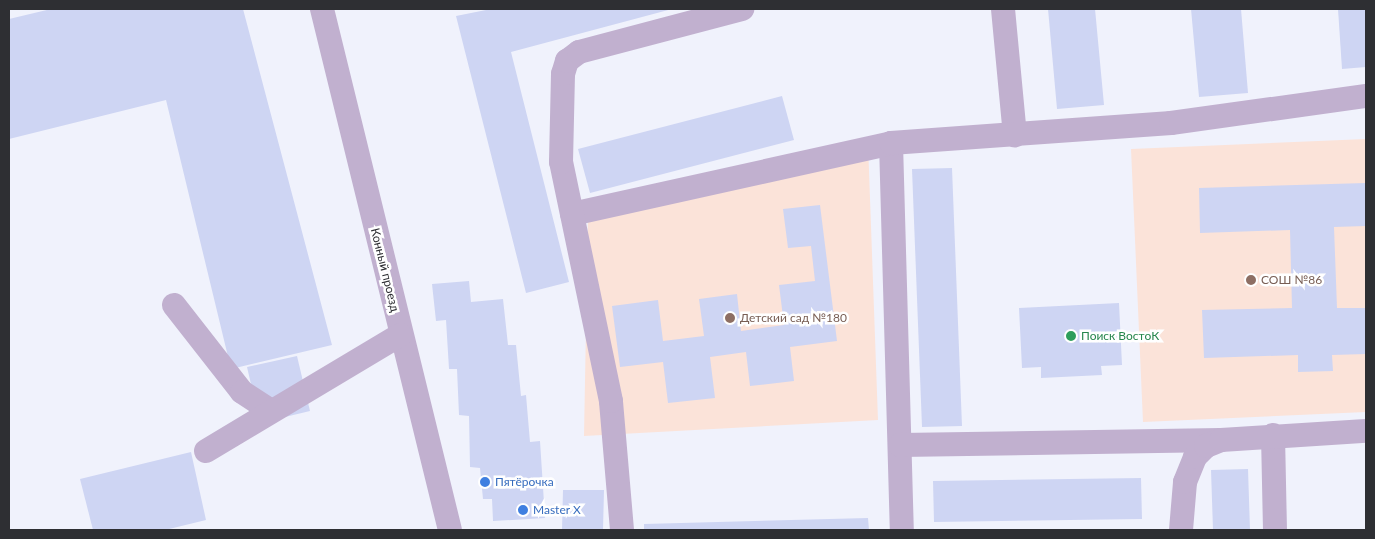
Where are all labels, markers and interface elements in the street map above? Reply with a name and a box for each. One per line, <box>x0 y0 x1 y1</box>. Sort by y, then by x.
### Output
street label: Конный проезд <box>368 227 402 313</box>
place label: СОШ №86 <box>1261 273 1322 287</box>
marker: СОШ №86 <box>1245 274 1257 286</box>
place label: Детский сад №180 <box>740 311 847 325</box>
marker: Детский сад №180 <box>724 312 736 324</box>
place label: Поиск ВостоК <box>1081 329 1159 343</box>
marker: Поиск ВостоК <box>1065 330 1077 342</box>
place label: Пятёрочка <box>495 475 554 489</box>
marker: Пятёрочка <box>479 476 491 488</box>
place label: Master X <box>533 503 581 517</box>
marker: Master X <box>517 504 529 516</box>

